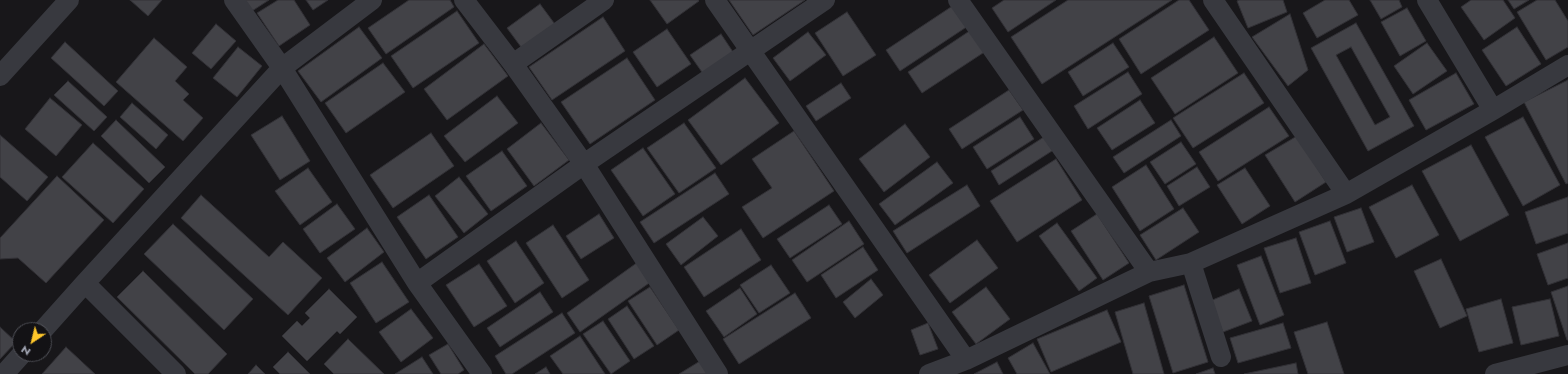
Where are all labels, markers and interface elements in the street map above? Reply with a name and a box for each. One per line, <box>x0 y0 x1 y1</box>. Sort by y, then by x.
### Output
north arrow <box>12 322 52 362</box>
text: N <box>18 342 34 360</box>

